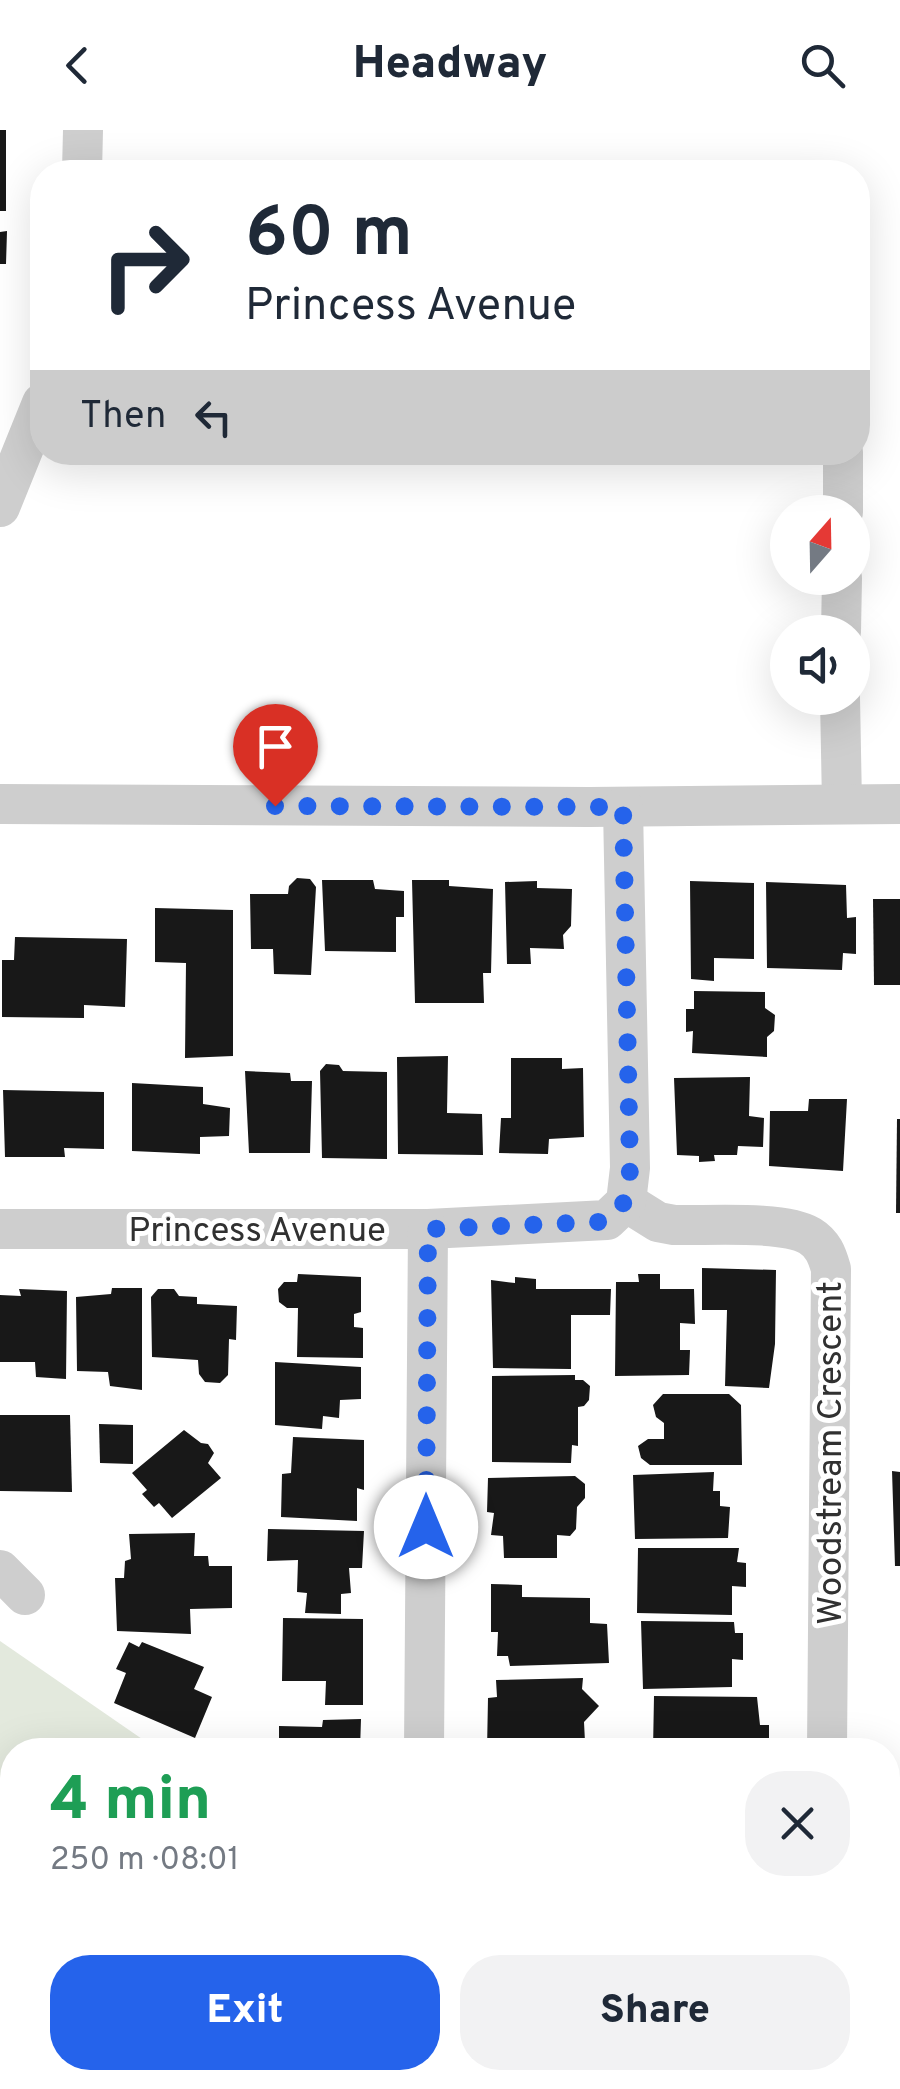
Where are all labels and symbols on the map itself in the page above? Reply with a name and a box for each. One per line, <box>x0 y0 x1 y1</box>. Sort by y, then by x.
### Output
north arrow <box>770 495 870 595</box>
pin <box>233 704 318 807</box>
street label: Princess Avenue <box>128 1210 386 1254</box>
street label: Woodstream Crescent <box>810 1281 854 1625</box>
position arrow <box>374 1475 478 1579</box>

